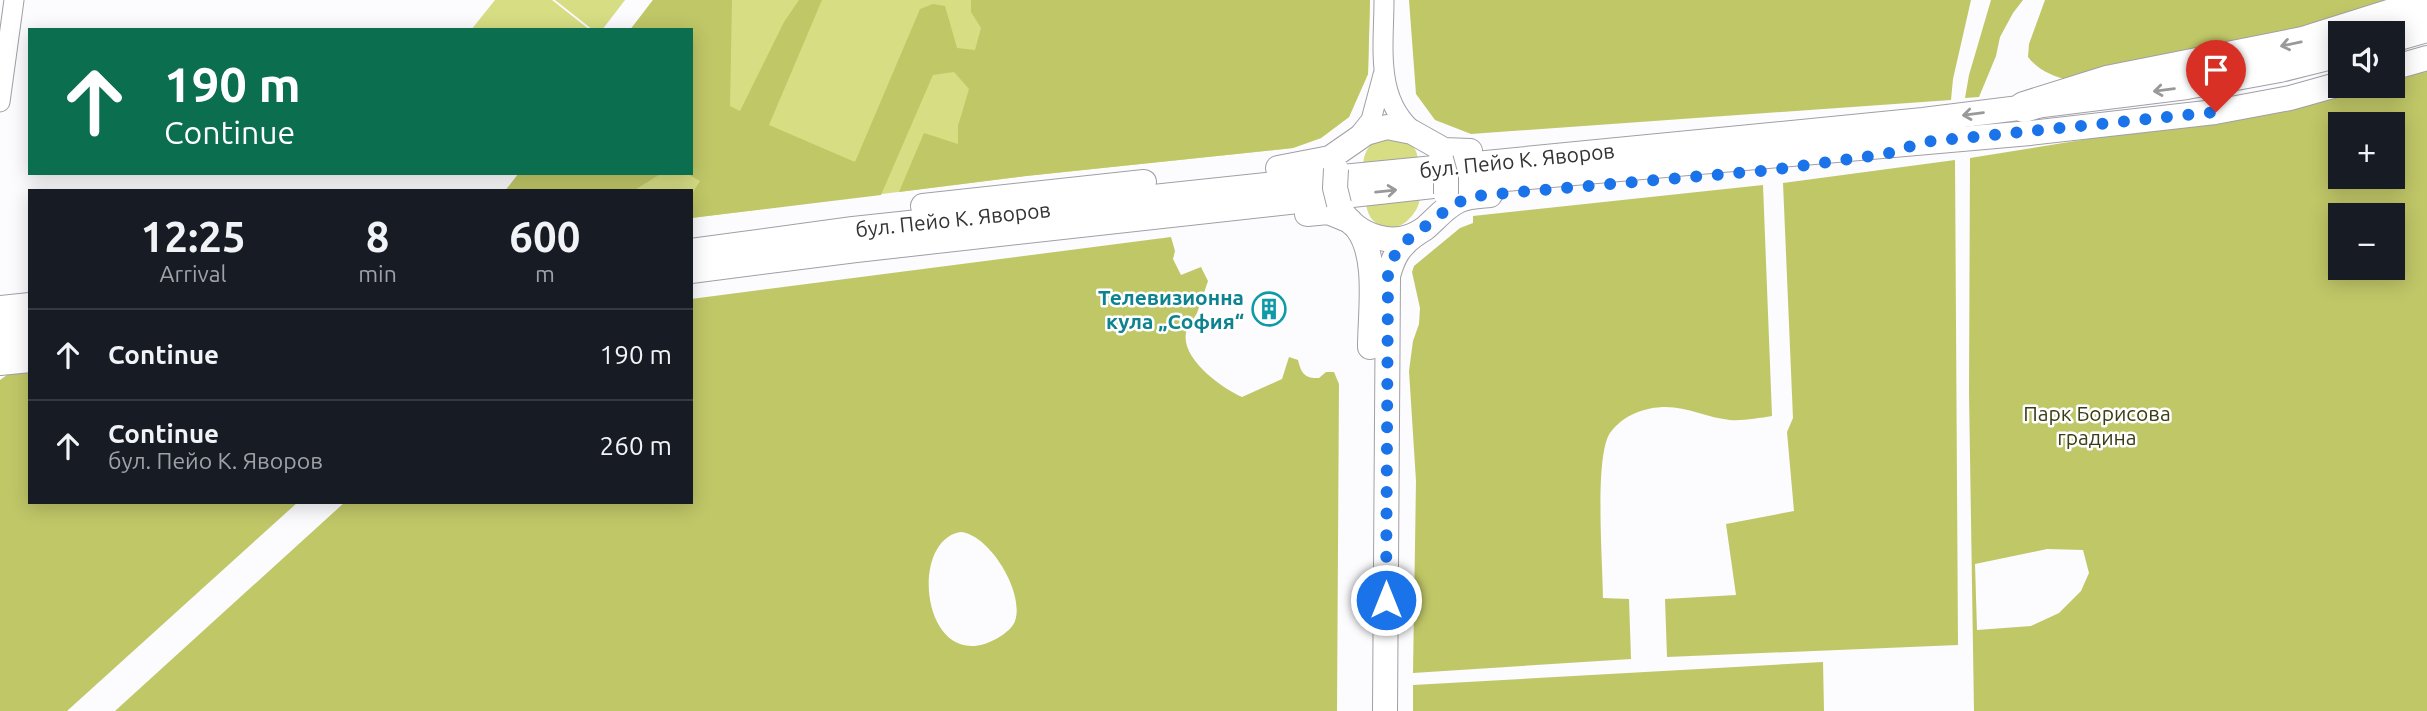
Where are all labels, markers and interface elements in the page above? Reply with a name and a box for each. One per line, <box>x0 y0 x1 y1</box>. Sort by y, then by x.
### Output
map controls <box>2328 21 2405 280</box>
button: sound <box>2328 21 2405 98</box>
one-way arrow <box>2280 38 2303 51</box>
pin <box>2186 40 2246 112</box>
icon: arrive <box>2197 51 2235 89</box>
icon: ahead <box>49 56 140 147</box>
text: 190 m <box>164 56 301 111</box>
one-way arrow <box>2154 83 2176 96</box>
one-way arrow <box>1962 107 1985 120</box>
button: + <box>2328 112 2405 189</box>
text: Continue <box>164 114 295 150</box>
street label: бул. Пейо К. Яворов <box>1418 138 1616 182</box>
one-way arrow <box>1374 185 1396 198</box>
street label: бул. Пейо К. Яворов <box>854 197 1052 241</box>
button: − <box>2328 203 2405 280</box>
text: 12:25 <box>141 213 246 260</box>
text: 8 <box>366 213 389 260</box>
text: 600 <box>509 213 580 260</box>
text: Arrival <box>160 261 227 286</box>
text: min <box>358 261 397 286</box>
text: m <box>535 261 555 286</box>
place label: Телевизионна кула „София“ <box>1098 285 1244 333</box>
building icon: Телевизионна кула „София“ <box>1250 290 1288 328</box>
icon: ahead <box>49 336 87 374</box>
text: Continue <box>108 340 219 369</box>
text: 190 m <box>600 340 672 369</box>
park label: Парк Борисова градина <box>2023 401 2171 449</box>
text: Continue <box>108 419 219 448</box>
icon: ahead <box>49 427 87 465</box>
text: 260 m <box>600 431 672 460</box>
text: бул. Пейо К. Яворов <box>108 448 323 473</box>
position arrow <box>1349 563 1423 637</box>

